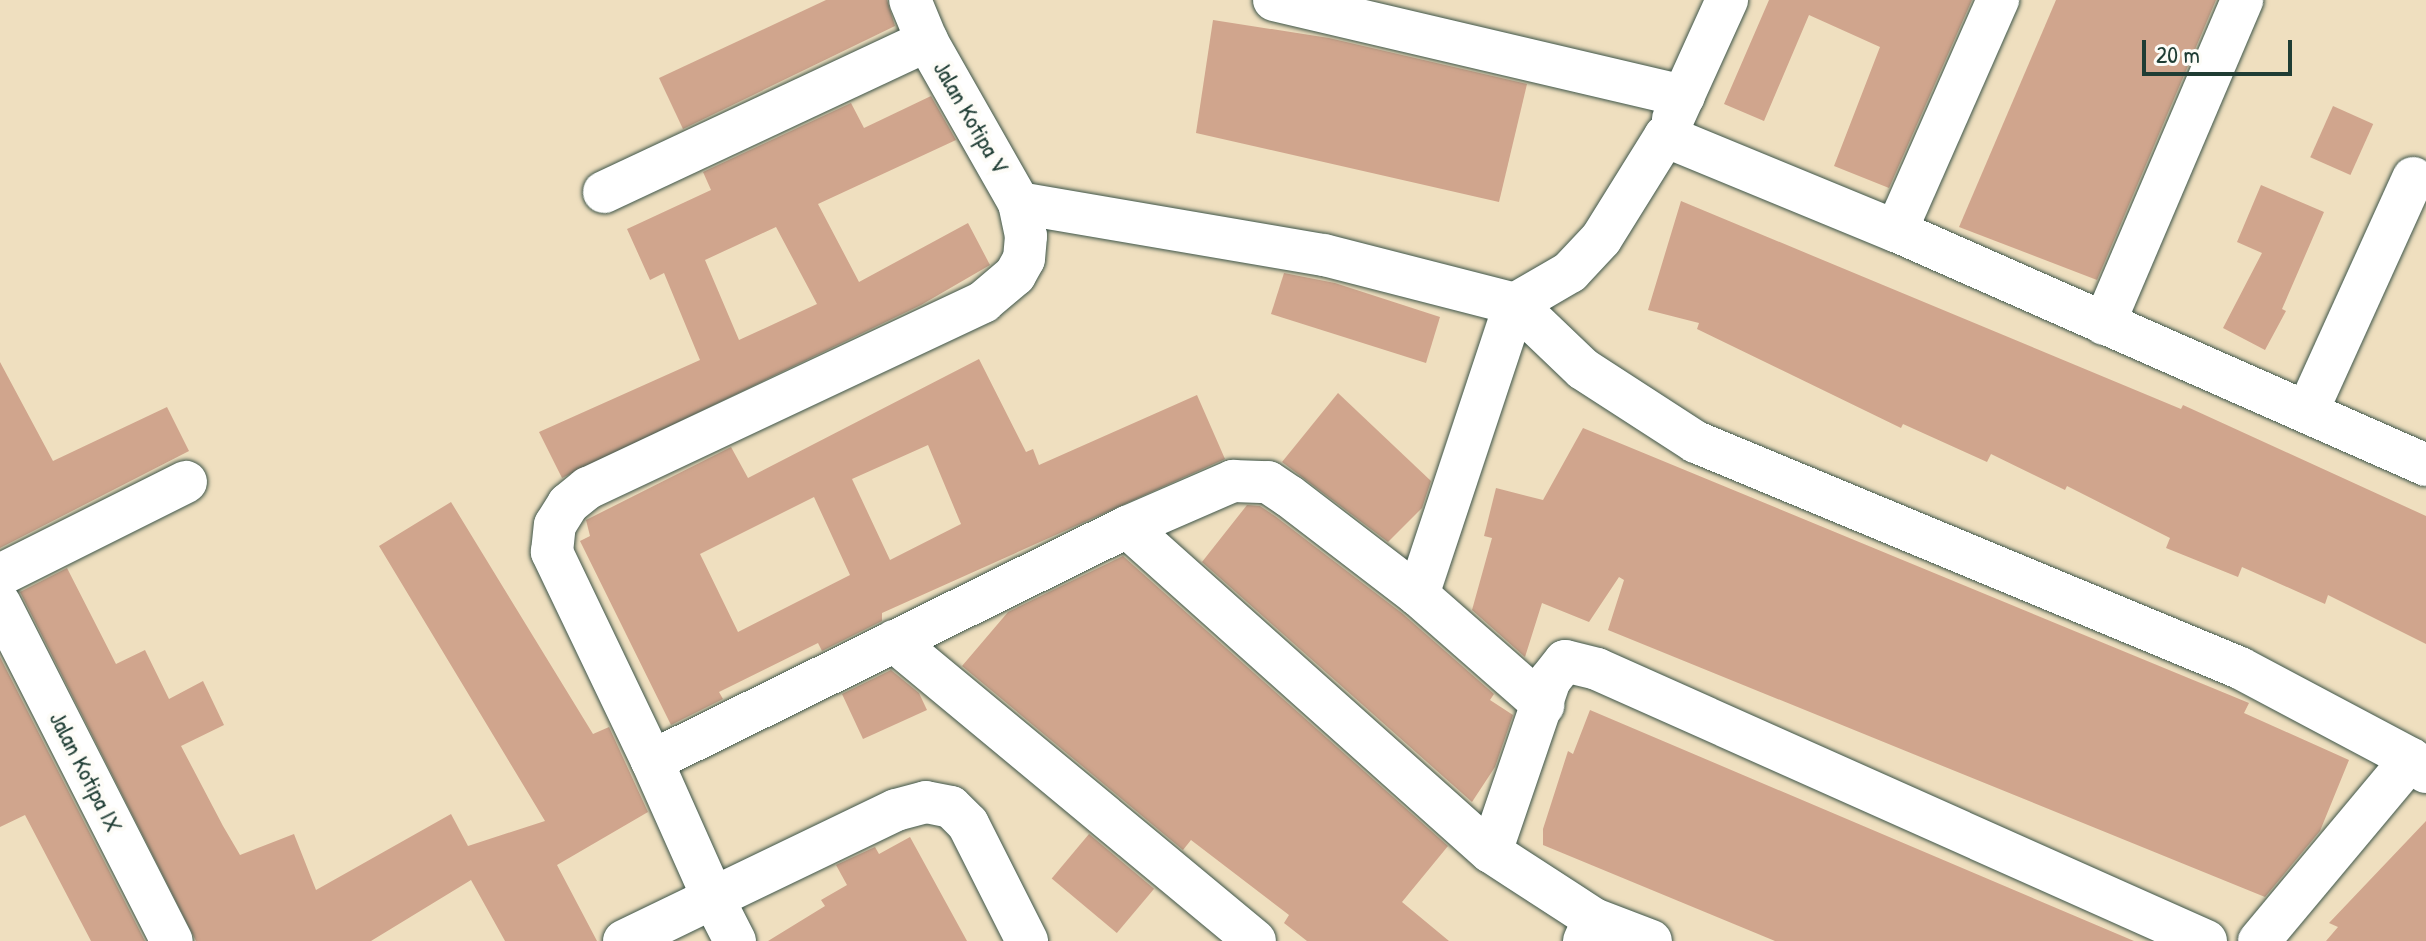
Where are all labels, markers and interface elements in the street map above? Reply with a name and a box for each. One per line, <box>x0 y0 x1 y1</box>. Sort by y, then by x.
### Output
scale bar <box>2146 24 2296 74</box>
text: 20 m <box>2156 38 2200 70</box>
street label: Jalan Kotipa V <box>927 56 1015 178</box>
street label: Jalan Kotipa IX <box>43 707 129 837</box>

